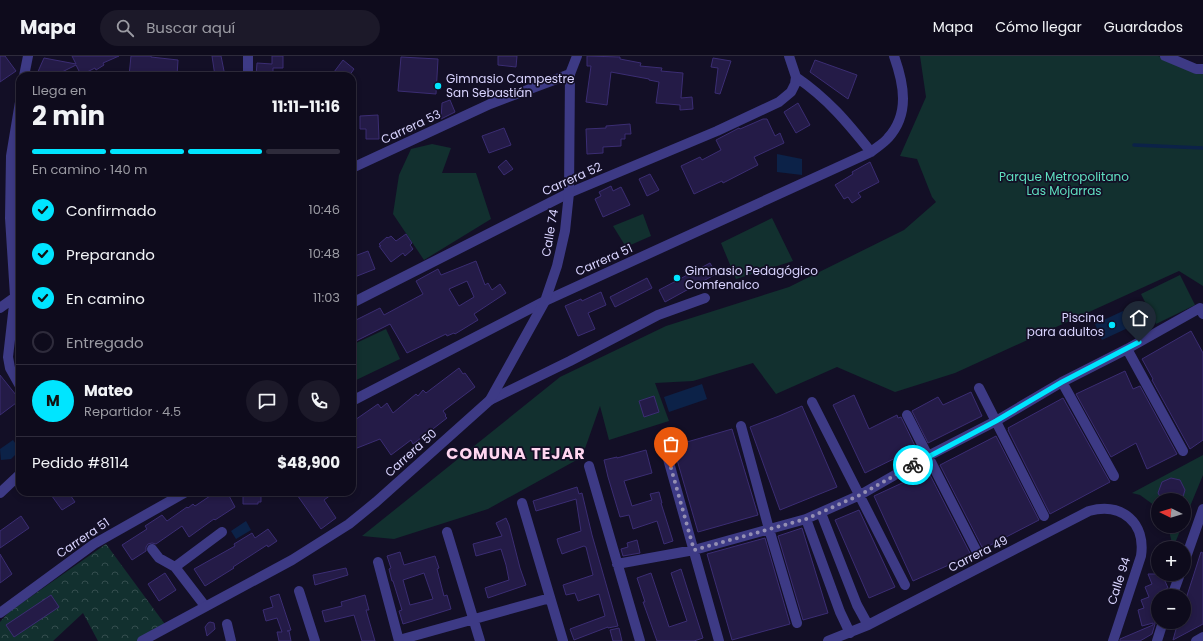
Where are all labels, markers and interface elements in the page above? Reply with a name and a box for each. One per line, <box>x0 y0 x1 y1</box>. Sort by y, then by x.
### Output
search box <box>100 10 380 46</box>
text: Mapa <box>20 14 76 41</box>
icon: search <box>114 17 136 39</box>
text: Buscar aquí <box>146 17 235 38</box>
text: Mapa <box>933 17 973 37</box>
text: Cómo llegar <box>995 17 1082 37</box>
text: Guardados <box>1104 17 1183 37</box>
place label: Gimnasio Campestre San Sebastián <box>446 70 574 101</box>
text: Llega en <box>32 81 86 100</box>
marker: Gimnasio Campestre San Sebastián <box>433 81 443 91</box>
text: 11:11–11:16 <box>272 96 340 117</box>
text: 2 min <box>32 98 105 134</box>
street label: Carrera 53 <box>378 105 443 148</box>
street label: Carrera 52 <box>539 158 605 199</box>
text: En camino · 140 m <box>32 160 147 179</box>
park label: Parque Metropolitano Las Mojarras <box>999 168 1129 199</box>
icon: check <box>32 199 54 221</box>
text: Confirmado <box>66 200 156 221</box>
text: 10:46 <box>308 200 340 219</box>
street label: Calle 74 <box>537 207 562 258</box>
street label: Carrera 51 <box>573 239 635 280</box>
icon: check <box>32 243 54 265</box>
text: Preparando <box>66 244 155 265</box>
text: 10:48 <box>309 244 340 263</box>
place label: Gimnasio Pedagógico Comfenalco <box>685 262 818 293</box>
marker: Gimnasio Pedagógico Comfenalco <box>672 273 682 283</box>
icon: check <box>32 287 54 309</box>
text: En camino <box>66 288 145 309</box>
text: 11:03 <box>313 288 340 307</box>
pin <box>1122 301 1156 342</box>
icon: home <box>1128 307 1150 329</box>
place label: Piscina para adultos <box>1027 309 1104 340</box>
marker: Piscina para adultos <box>1107 320 1117 330</box>
text: Entregado <box>66 332 144 353</box>
text: Mateo <box>84 380 133 401</box>
button: chat <box>246 380 288 422</box>
button: phone <box>298 380 340 422</box>
text: M <box>46 390 60 411</box>
text: Repartidor · 4.5 <box>84 402 181 421</box>
street label: Carrera 50 <box>381 425 440 481</box>
pin <box>654 427 688 468</box>
icon: bag <box>660 433 682 455</box>
district label: COMUNA TEJAR <box>446 442 586 465</box>
courier <box>893 445 933 485</box>
text: Pedido #8114 <box>32 452 129 473</box>
text: $48,900 <box>277 452 340 473</box>
icon: bike <box>902 454 924 476</box>
north arrow <box>1151 493 1191 533</box>
map controls <box>1151 493 1191 629</box>
street label: Carrera 51 <box>53 514 113 562</box>
street label: Carrera 49 <box>945 531 1010 576</box>
button: + <box>1151 541 1191 581</box>
street label: Calle 94 <box>1103 554 1134 607</box>
button: − <box>1151 589 1191 629</box>

